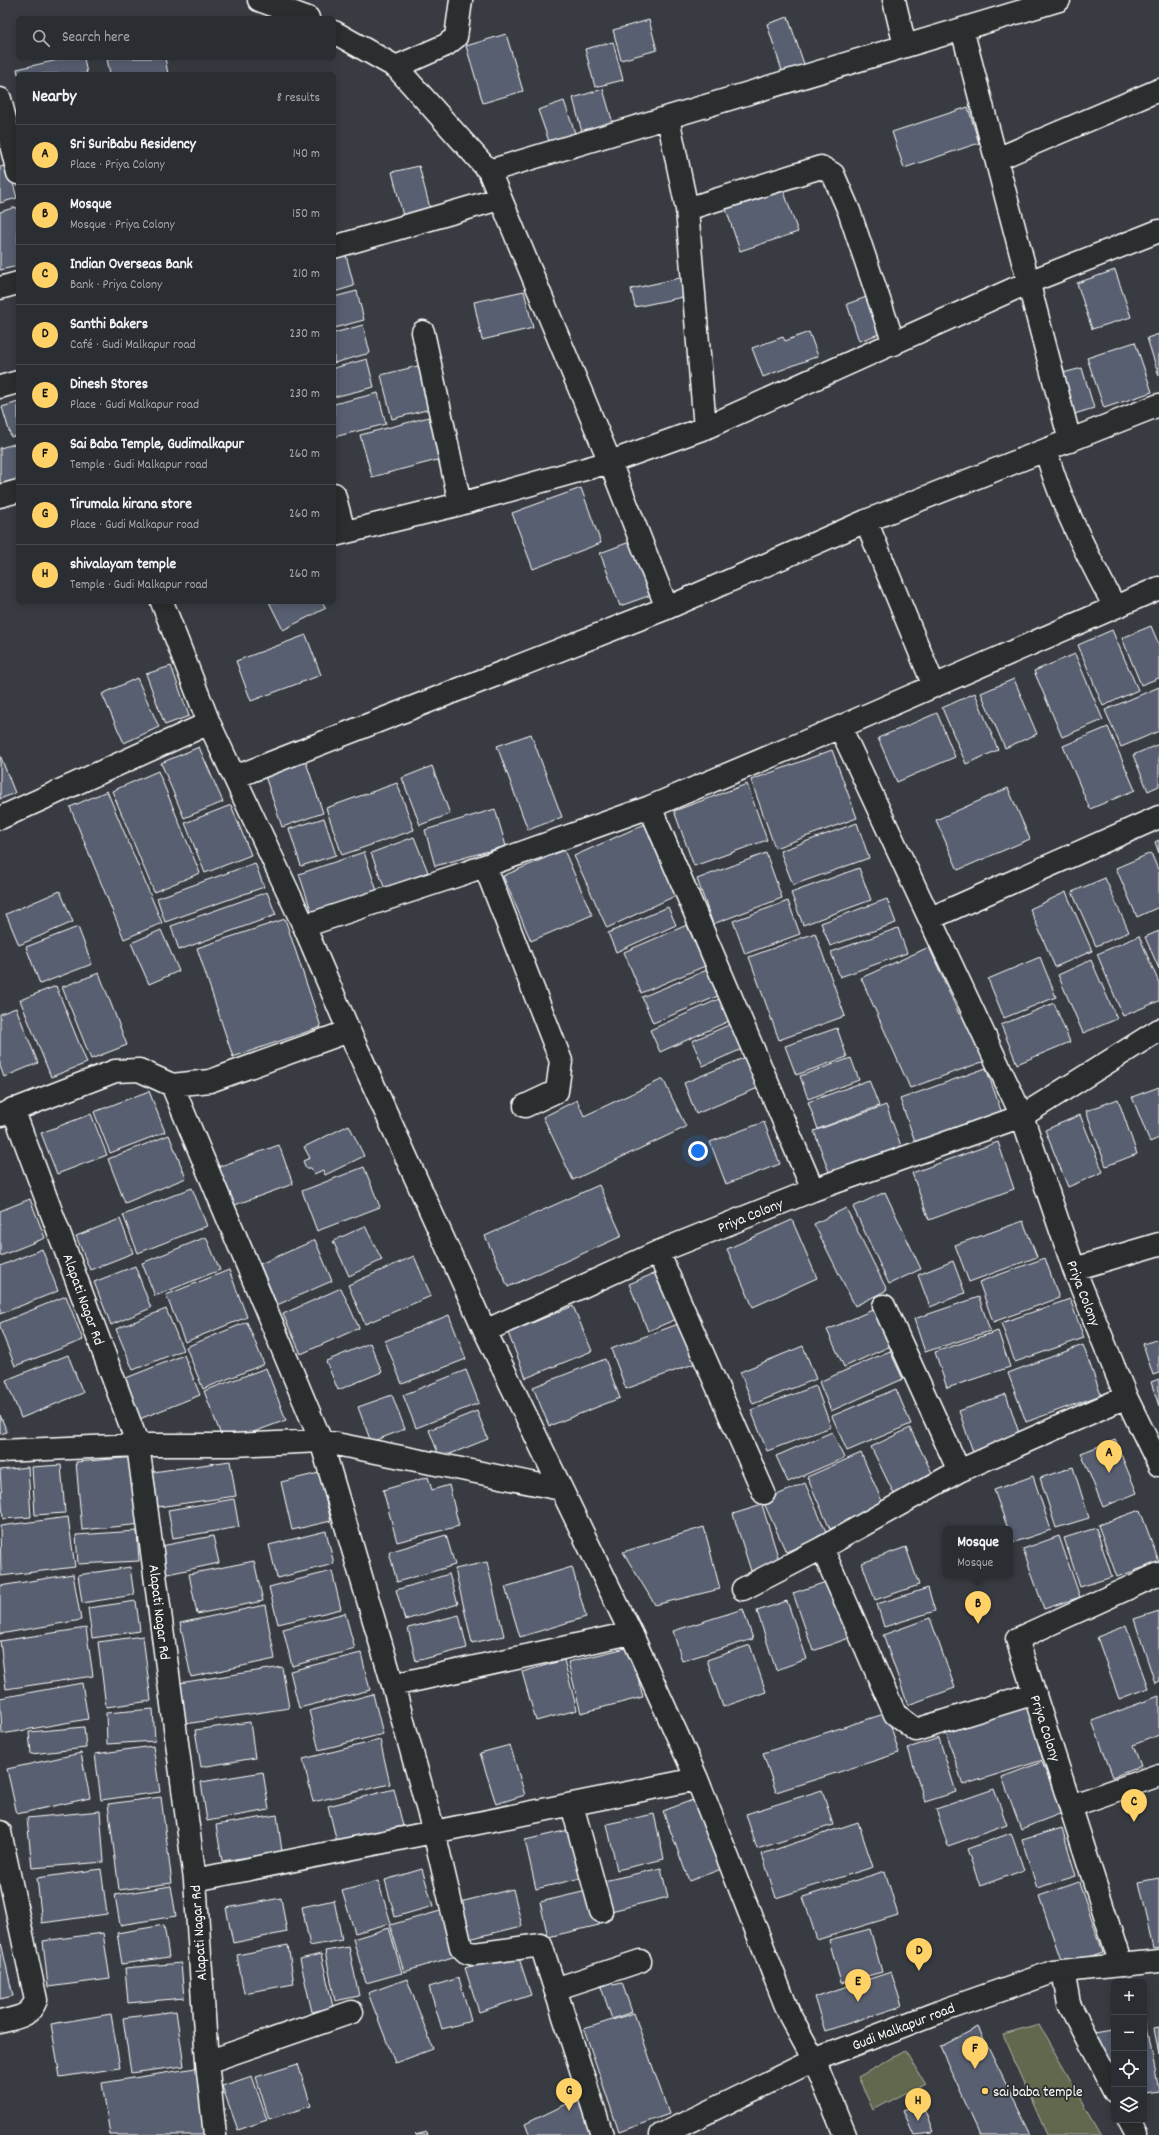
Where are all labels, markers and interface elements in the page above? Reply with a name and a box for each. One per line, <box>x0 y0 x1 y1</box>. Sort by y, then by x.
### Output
search box <box>16 16 336 60</box>
icon: search <box>30 27 52 49</box>
text: Search here <box>62 27 130 49</box>
text: Nearby <box>32 86 76 110</box>
text: 8 results <box>277 89 320 108</box>
text: Sri SuriBabu Residency <box>70 134 196 156</box>
text: A <box>41 145 49 164</box>
text: 140 m <box>293 145 320 164</box>
text: Place · Priya Colony <box>70 156 165 175</box>
text: Mosque <box>70 194 112 216</box>
text: B <box>42 205 48 224</box>
text: 150 m <box>292 205 320 224</box>
text: Mosque · Priya Colony <box>70 216 175 235</box>
text: Indian Overseas Bank <box>70 254 193 276</box>
text: C <box>42 265 48 284</box>
text: 210 m <box>292 265 320 284</box>
text: Bank · Priya Colony <box>70 276 162 295</box>
text: Santhi Bakers <box>70 314 148 336</box>
text: D <box>42 325 48 344</box>
text: 230 m <box>290 325 320 344</box>
text: Café · Gudi Malkapur road <box>70 336 196 355</box>
text: Dinesh Stores <box>70 374 148 396</box>
text: E <box>42 385 48 404</box>
text: 230 m <box>290 385 320 404</box>
text: Place · Gudi Malkapur road <box>70 396 199 415</box>
text: Sai Baba Temple, Gudimalkapur <box>70 434 244 456</box>
text: F <box>42 445 48 464</box>
text: 260 m <box>289 445 320 464</box>
text: Temple · Gudi Malkapur road <box>70 456 208 475</box>
text: Tirumala kirana store <box>70 494 192 516</box>
text: G <box>42 505 48 524</box>
text: 260 m <box>289 505 320 524</box>
text: Place · Gudi Malkapur road <box>70 516 199 535</box>
text: shivalayam temple <box>70 554 176 576</box>
text: H <box>42 565 48 584</box>
text: 260 m <box>289 565 320 584</box>
text: Temple · Gudi Malkapur road <box>70 576 208 595</box>
your location <box>688 1141 708 1161</box>
street label: Priya Colony <box>715 1193 788 1240</box>
street label: Alapati Nagar Rd <box>55 1251 109 1348</box>
street label: Priya Colony <box>1059 1258 1105 1331</box>
pin: A <box>1096 1440 1122 1473</box>
popup <box>943 1526 1013 1578</box>
text: Mosque <box>957 1532 999 1554</box>
text: Mosque <box>957 1554 993 1573</box>
street label: Alapati Nagar Rd <box>141 1563 175 1661</box>
pin: B <box>965 1591 991 1624</box>
street label: Priya Colony <box>1023 1692 1066 1766</box>
pin: C <box>1121 1789 1147 1822</box>
street label: Alapati Nagar Rd <box>186 1884 214 1981</box>
pin: D <box>906 1938 932 1971</box>
pin: E <box>845 1969 871 2002</box>
map controls <box>1111 1979 1147 2123</box>
button: + <box>1111 1979 1147 2015</box>
street label: Gudi Malkapur road <box>849 1998 958 2058</box>
button: − <box>1111 2015 1147 2051</box>
pin: F <box>962 2036 988 2069</box>
button: locate <box>1111 2051 1147 2087</box>
pin: G <box>556 2078 582 2111</box>
place label: sai baba temple <box>993 2082 1083 2104</box>
marker: sai baba temple <box>980 2086 990 2096</box>
button: layers <box>1111 2087 1147 2123</box>
pin: H <box>905 2088 931 2121</box>

